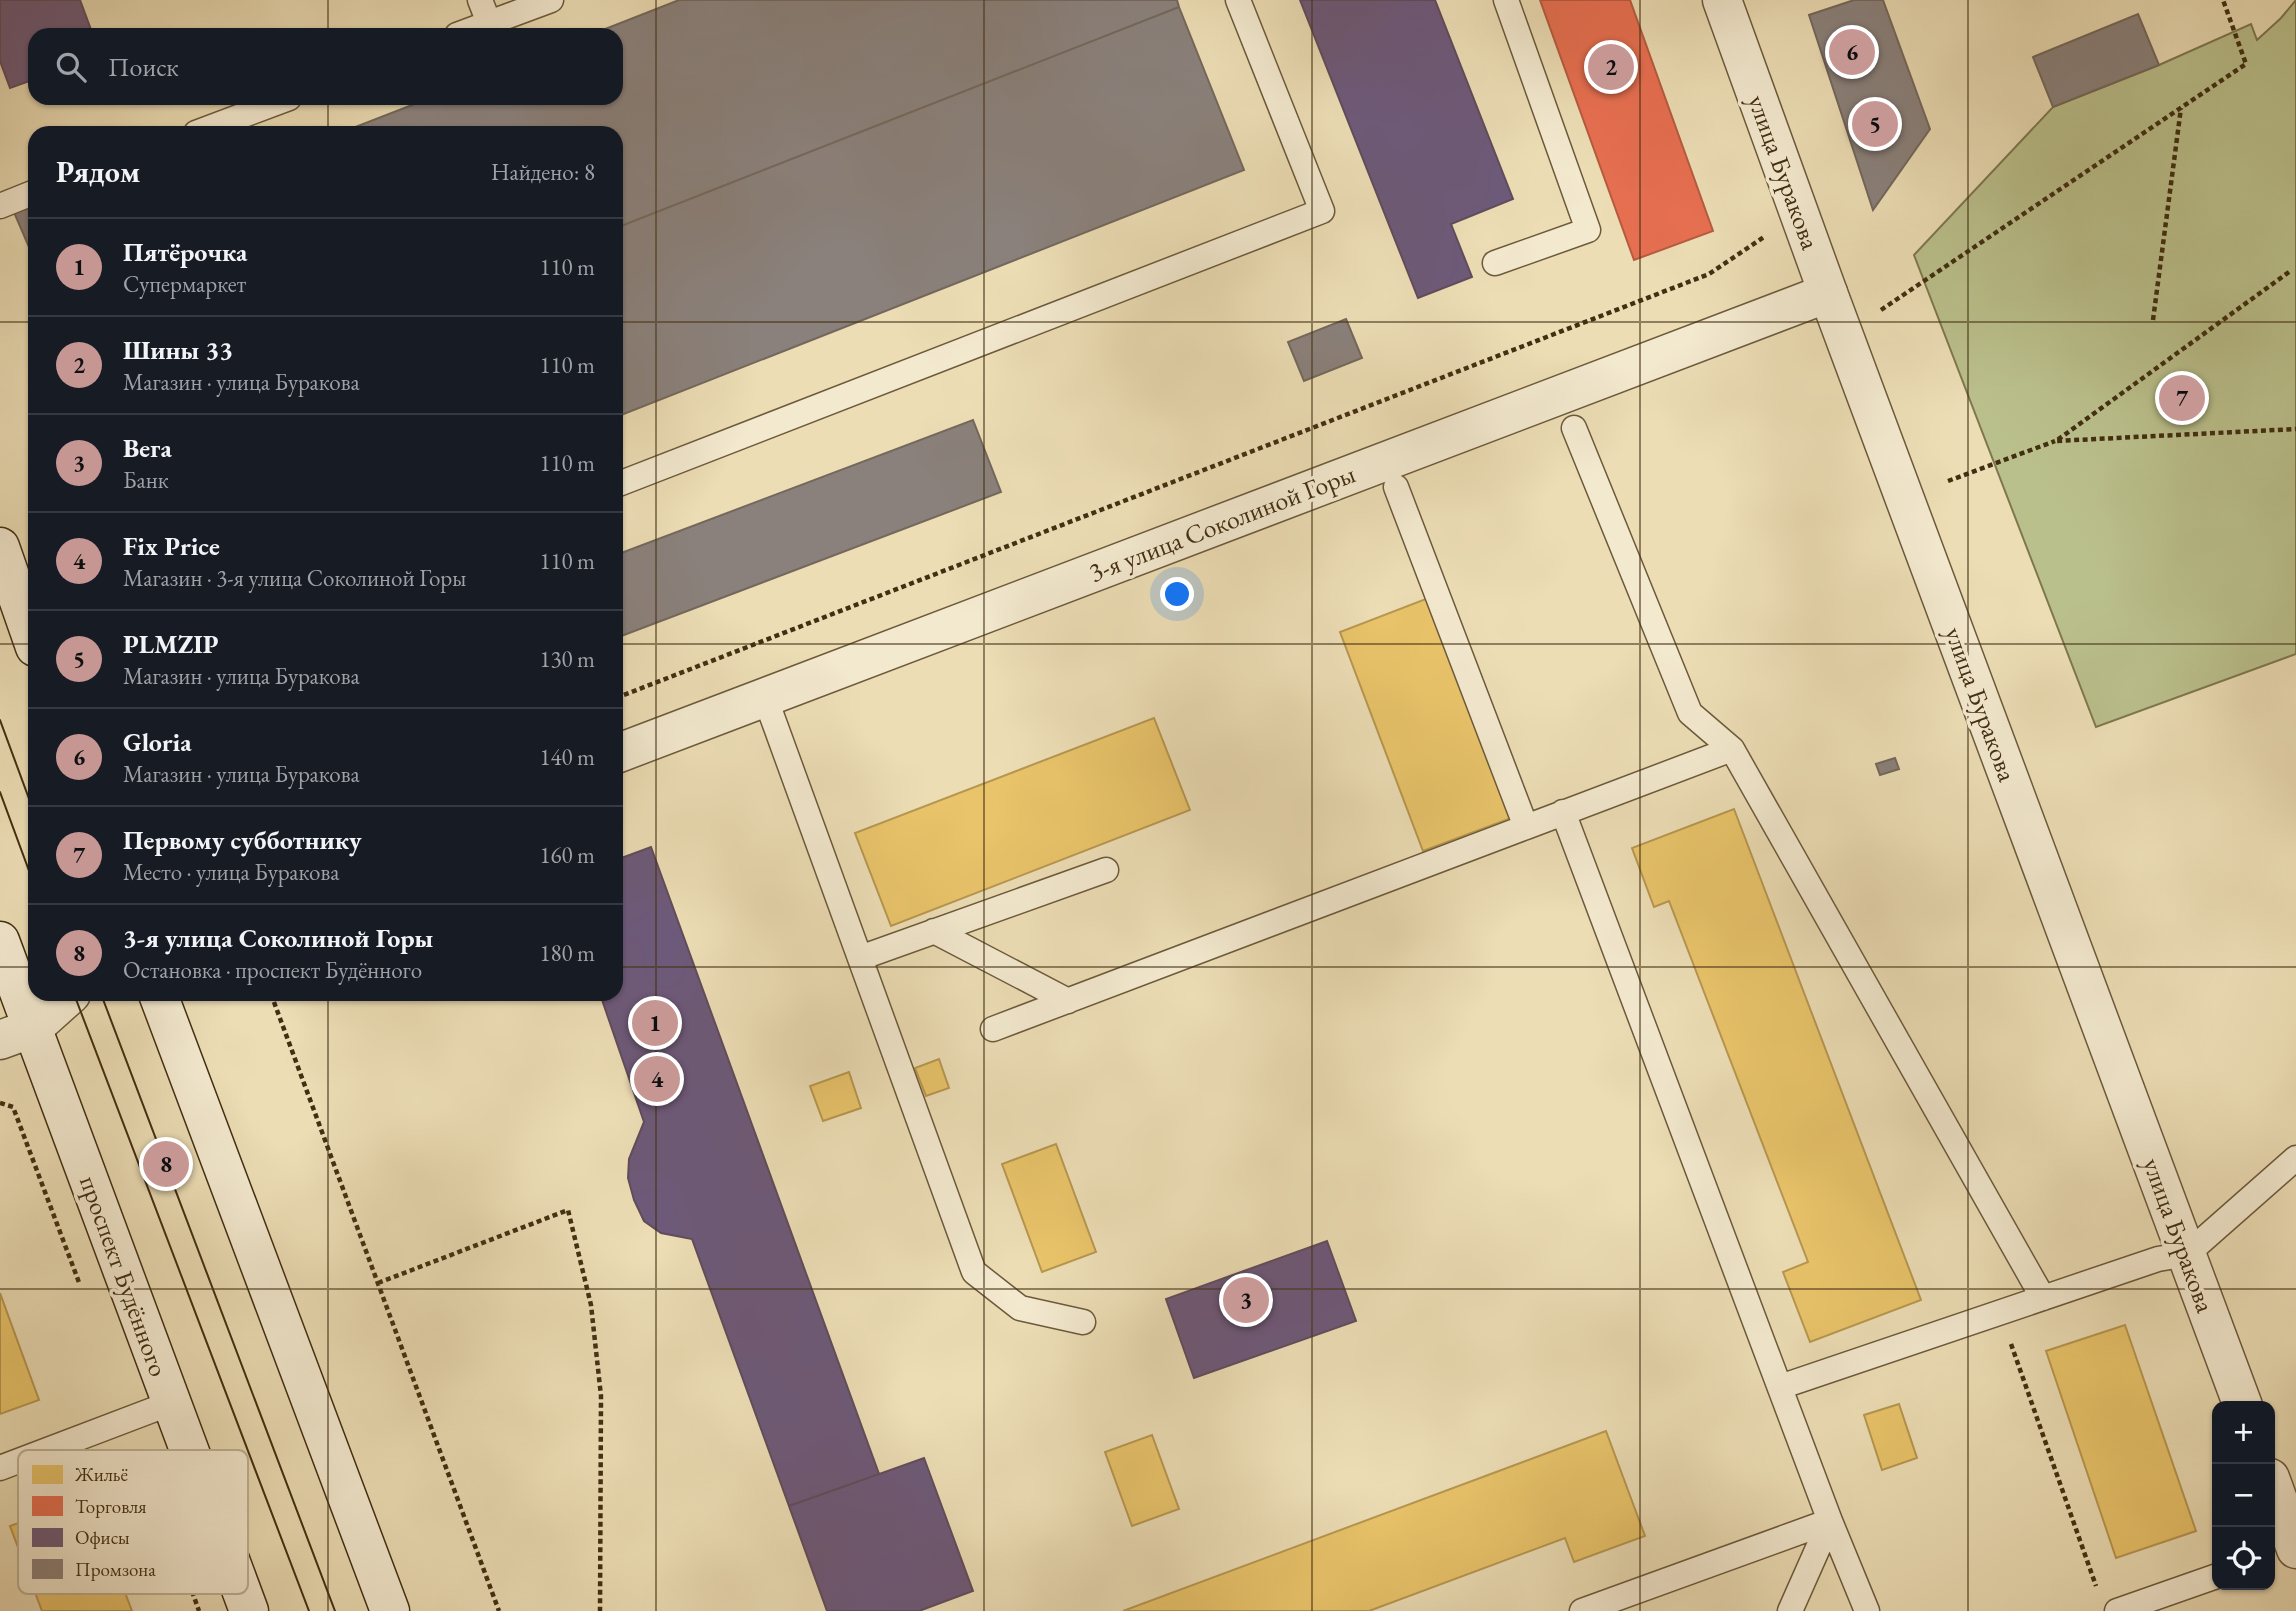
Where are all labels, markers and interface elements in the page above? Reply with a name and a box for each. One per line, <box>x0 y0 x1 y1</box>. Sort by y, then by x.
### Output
pin: 6 <box>1829 26 1875 78</box>
search box <box>28 28 623 105</box>
pin: 2 <box>1588 41 1634 93</box>
icon: search <box>52 48 90 86</box>
text: Поиск <box>108 50 179 84</box>
street label: улица Буракова <box>1740 90 1828 255</box>
pin: 5 <box>1852 98 1898 150</box>
text: Рядом <box>56 152 140 191</box>
text: Найдено: 8 <box>491 157 595 187</box>
text: Пятёрочка <box>123 235 247 269</box>
text: 1 <box>73 252 85 282</box>
text: 110 m <box>539 252 595 282</box>
text: Супермаркет <box>123 269 246 299</box>
text: Шины 33 <box>123 333 233 367</box>
text: 2 <box>73 350 85 380</box>
text: 110 m <box>539 350 595 380</box>
text: Магазин · улица Буракова <box>123 367 360 397</box>
pin: 7 <box>2159 372 2205 424</box>
text: Вега <box>123 431 172 465</box>
text: 3 <box>73 448 85 478</box>
text: 110 m <box>539 448 595 478</box>
street label: 3-я улица Соколиной Горы <box>1084 456 1360 590</box>
text: Банк <box>123 465 169 495</box>
text: Fix Price <box>123 529 220 563</box>
text: 4 <box>73 546 85 576</box>
text: 110 m <box>539 546 595 576</box>
text: Магазин · 3-я улица Соколиной Горы <box>123 563 466 593</box>
your location <box>1160 577 1194 611</box>
street label: улица Буракова <box>1937 622 2025 787</box>
text: PLMZIP <box>123 627 219 661</box>
text: 5 <box>73 644 85 674</box>
text: 130 m <box>539 644 595 674</box>
text: Магазин · улица Буракова <box>123 661 360 691</box>
text: Gloria <box>123 725 192 759</box>
text: 6 <box>73 742 85 772</box>
text: 140 m <box>539 742 595 772</box>
text: Магазин · улица Буракова <box>123 759 360 789</box>
text: Первому субботнику <box>123 823 362 857</box>
text: 7 <box>73 840 85 870</box>
text: 160 m <box>539 840 595 870</box>
text: Место · улица Буракова <box>123 857 339 887</box>
text: 3-я улица Соколиной Горы <box>123 921 433 955</box>
text: 8 <box>73 938 85 968</box>
text: 180 m <box>539 938 595 968</box>
text: Остановка · проспект Будённого <box>123 955 422 985</box>
pin: 1 <box>632 997 678 1049</box>
pin: 4 <box>634 1053 680 1105</box>
pin: 8 <box>143 1138 189 1190</box>
street label: улица Буракова <box>2135 1153 2223 1318</box>
street label: проспект Будённого <box>72 1171 176 1381</box>
pin: 3 <box>1223 1274 1269 1326</box>
map controls <box>2212 1401 2275 1590</box>
button: + <box>2212 1401 2275 1464</box>
legend <box>18 1450 248 1594</box>
text: Жильё <box>74 1462 128 1487</box>
button: − <box>2212 1464 2275 1527</box>
text: Торговля <box>75 1494 147 1519</box>
text: Офисы <box>75 1525 130 1550</box>
button: locate <box>2212 1527 2275 1590</box>
text: Промзона <box>75 1557 156 1582</box>

